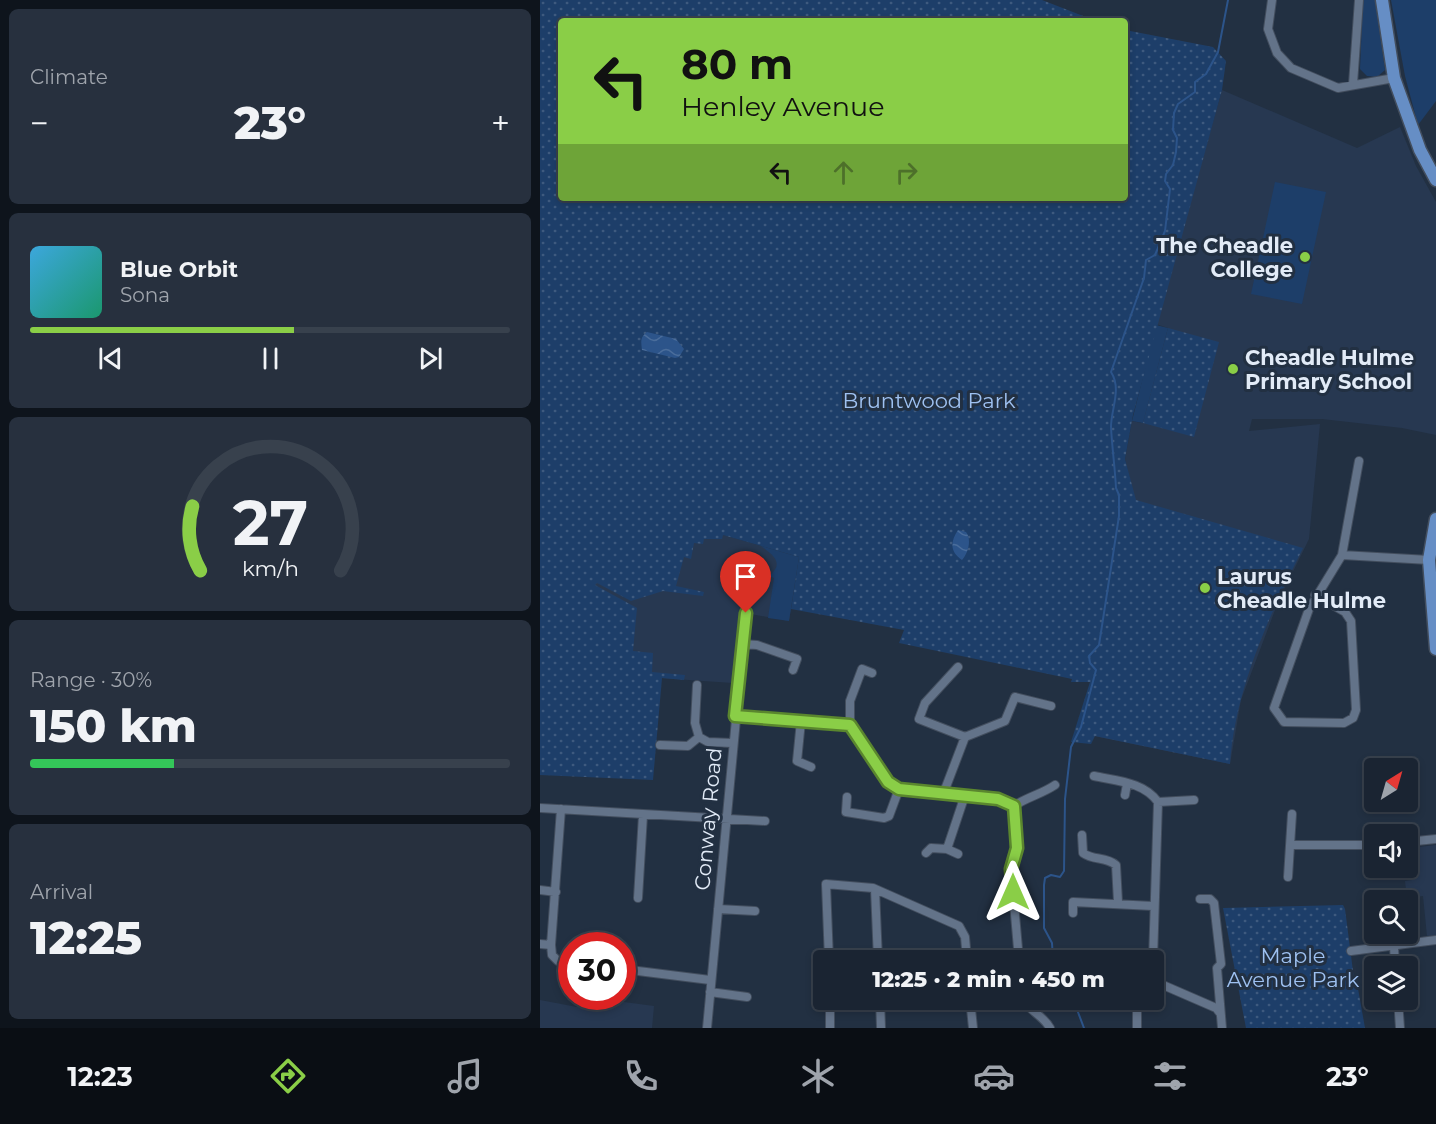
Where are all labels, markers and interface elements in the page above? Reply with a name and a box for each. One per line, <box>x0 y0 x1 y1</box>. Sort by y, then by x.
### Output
text: 80 m <box>681 38 793 90</box>
icon: left <box>582 42 660 120</box>
text: Climate <box>30 65 108 89</box>
text: Henley Avenue <box>681 90 885 123</box>
text: 23° <box>234 95 306 150</box>
text: − <box>30 103 49 143</box>
text: + <box>491 103 510 143</box>
icon: left <box>764 156 797 189</box>
icon: ahead <box>827 156 860 189</box>
icon: right <box>890 156 923 189</box>
place label: The Cheadle College <box>1156 233 1293 282</box>
marker: The Cheadle College <box>1298 250 1312 264</box>
text: Blue Orbit <box>120 256 238 283</box>
text: Sona <box>120 283 170 307</box>
icon: previous <box>94 342 127 375</box>
icon: pause <box>254 342 287 375</box>
icon: next <box>414 342 447 375</box>
place label: Cheadle Hulme Primary School <box>1245 345 1414 394</box>
marker: Cheadle Hulme Primary School <box>1226 362 1240 376</box>
park label: Bruntwood Park <box>842 388 1016 413</box>
text: 27 <box>232 485 308 561</box>
pin <box>720 551 771 613</box>
text: km/h <box>241 555 299 581</box>
icon: arrive <box>729 560 762 593</box>
place label: Laurus Cheadle Hulme <box>1217 564 1386 613</box>
marker: Laurus Cheadle Hulme <box>1198 581 1212 595</box>
text: Range · 30% <box>30 668 152 692</box>
text: 150 km <box>30 698 197 753</box>
street label: Conway Road <box>689 746 727 892</box>
north arrow <box>1364 758 1418 812</box>
map controls <box>1364 758 1418 1010</box>
button: sound <box>1364 824 1418 878</box>
position arrow <box>981 860 1045 924</box>
text: Arrival <box>30 880 93 904</box>
button: search <box>1364 890 1418 944</box>
text: 12:25 <box>30 910 142 965</box>
speed limit sign: 30 <box>558 932 636 1010</box>
park label: Maple Avenue Park <box>1227 943 1360 992</box>
button: layers <box>1364 956 1418 1010</box>
text: 12:25 · 2 min · 450 m <box>872 966 1105 993</box>
icon: directions <box>267 1055 309 1097</box>
icon: music <box>444 1055 486 1097</box>
icon: phone <box>620 1055 662 1097</box>
icon: climate <box>797 1055 839 1097</box>
icon: car <box>973 1055 1015 1097</box>
icon: filters <box>1149 1055 1191 1097</box>
text: 12:23 <box>67 1060 133 1093</box>
text: 23° <box>1326 1060 1369 1093</box>

